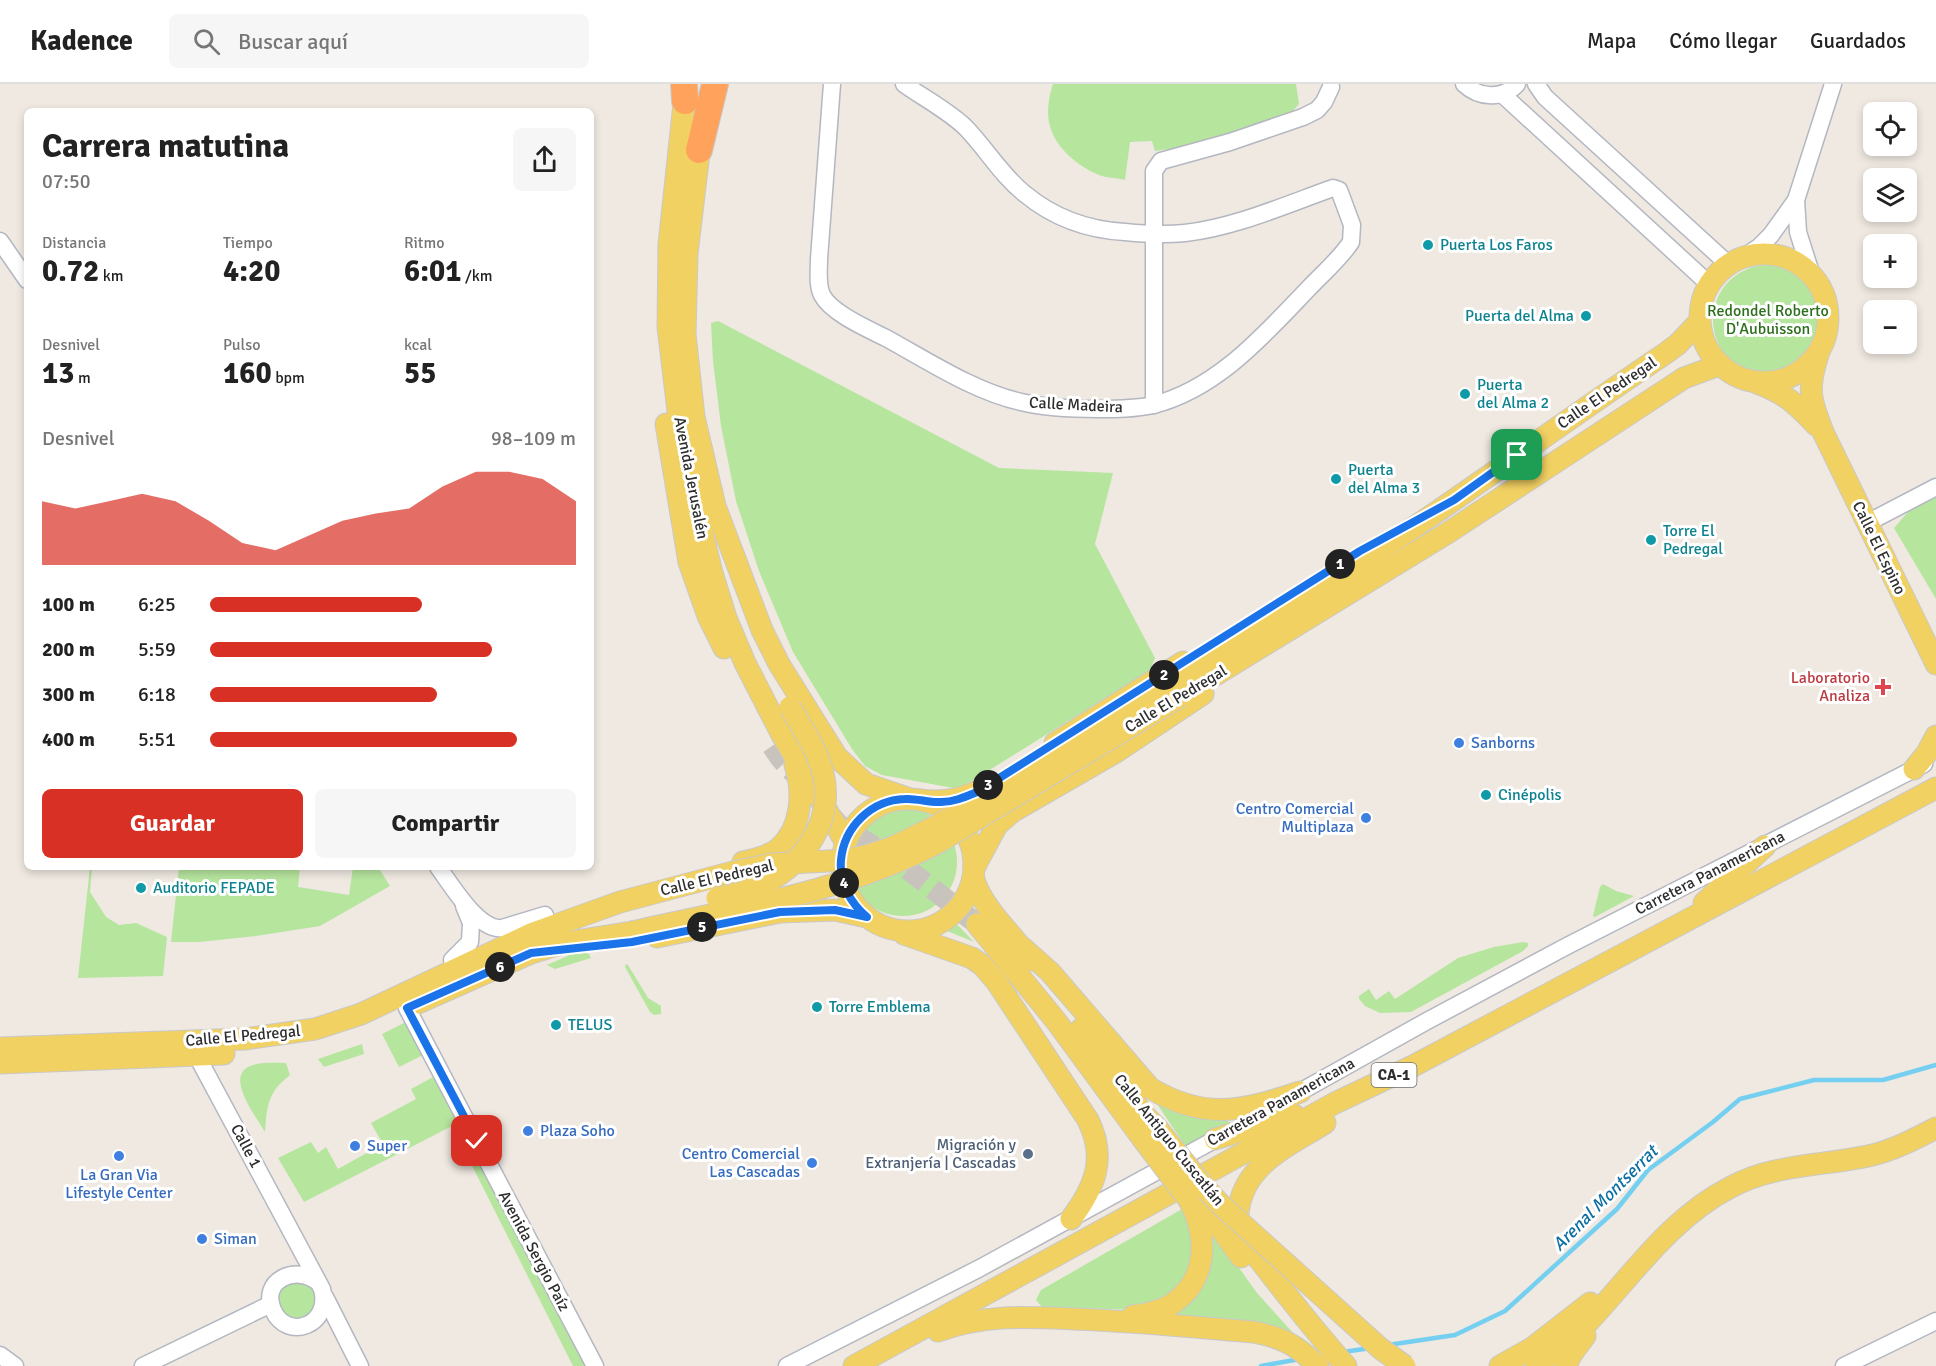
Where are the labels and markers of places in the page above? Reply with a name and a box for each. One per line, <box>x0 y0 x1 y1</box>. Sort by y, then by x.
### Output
place label: Puerta Los Faros <box>1440 235 1553 255</box>
marker: Puerta Los Faros <box>1421 238 1435 252</box>
place label: Puerta del Alma <box>1465 306 1574 326</box>
marker: Puerta del Alma <box>1579 309 1593 323</box>
place label: Puerta del Alma 2 <box>1477 375 1549 413</box>
marker: Puerta del Alma 2 <box>1458 387 1472 401</box>
pin <box>1491 429 1542 480</box>
place label: Puerta del Alma 3 <box>1348 460 1420 498</box>
marker: Puerta del Alma 3 <box>1329 472 1343 486</box>
place label: Torre El Pedregal <box>1663 521 1723 559</box>
marker: Torre El Pedregal <box>1644 533 1658 547</box>
pin: 1 <box>1325 549 1355 579</box>
pin: 2 <box>1149 660 1179 690</box>
place label: Laboratorio Analiza <box>1791 668 1870 706</box>
marker: Laboratorio Analiza <box>1874 678 1892 696</box>
place label: Sanborns <box>1471 733 1535 753</box>
marker: Sanborns <box>1452 736 1466 750</box>
pin: 3 <box>973 770 1003 800</box>
place label: Cinépolis <box>1498 785 1561 805</box>
marker: Cinépolis <box>1479 788 1493 802</box>
place label: Centro Comercial Multiplaza <box>1236 799 1354 837</box>
marker: Centro Comercial Multiplaza <box>1359 811 1373 825</box>
pin: 4 <box>829 868 859 898</box>
place label: Auditorio FEPADE <box>153 878 275 898</box>
marker: Auditorio FEPADE <box>134 881 148 895</box>
pin: 5 <box>687 912 717 942</box>
pin: 6 <box>485 952 515 982</box>
place label: Torre Emblema <box>829 997 931 1017</box>
marker: Torre Emblema <box>810 1000 824 1014</box>
place label: TELUS <box>568 1015 613 1035</box>
marker: TELUS <box>549 1018 563 1032</box>
pin <box>451 1115 502 1166</box>
place label: Plaza Soho <box>540 1121 615 1141</box>
marker: Plaza Soho <box>521 1124 535 1138</box>
place label: Migración y Extranjería | Cascadas <box>865 1135 1017 1173</box>
place label: Super <box>367 1136 407 1156</box>
marker: Super <box>348 1139 362 1153</box>
place label: Centro Comercial Las Cascadas <box>682 1144 800 1182</box>
marker: Migración y Extranjería | Cascadas <box>1021 1147 1035 1161</box>
marker: La Gran Via Lifestyle Center <box>112 1149 126 1163</box>
marker: Centro Comercial Las Cascadas <box>805 1156 819 1170</box>
place label: La Gran Via Lifestyle Center <box>65 1165 173 1203</box>
place label: Siman <box>214 1229 257 1249</box>
marker: Siman <box>195 1232 209 1246</box>

